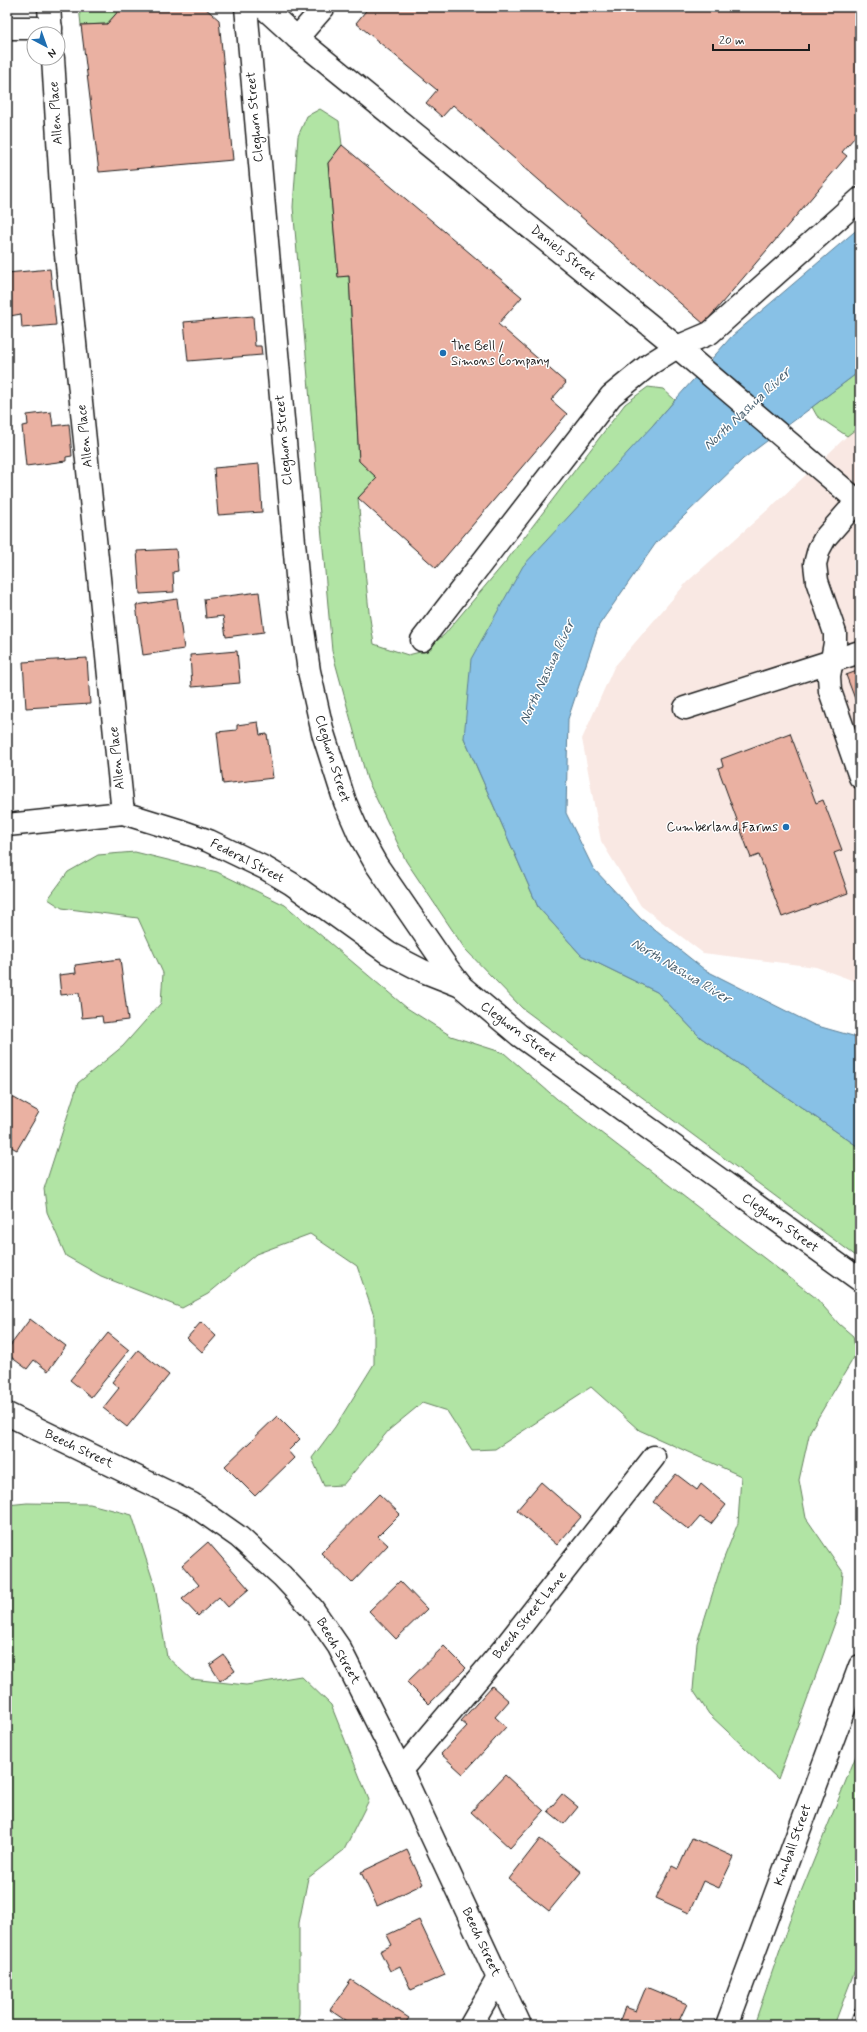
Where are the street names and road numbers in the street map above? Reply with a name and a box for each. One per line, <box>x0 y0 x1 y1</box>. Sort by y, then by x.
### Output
street label: Cleghorn Street <box>243 71 268 163</box>
street label: Allen Place <box>45 81 67 145</box>
street label: Daniels Street <box>527 222 599 285</box>
street label: Cleghorn Street <box>272 394 297 486</box>
street label: Allen Place <box>73 403 97 468</box>
street label: Cleghorn Street <box>310 713 353 805</box>
street label: Allen Place <box>105 725 129 790</box>
street label: Federal Street <box>207 835 287 887</box>
street label: Cleghorn Street <box>476 998 559 1067</box>
street label: Cleghorn Street <box>738 1189 822 1257</box>
street label: Beech Street <box>42 1426 116 1472</box>
street label: Beech Street Lane <box>489 1567 571 1663</box>
street label: Beech Street <box>312 1615 364 1688</box>
street label: Kimball Street <box>770 1802 816 1888</box>
street label: Beech Street <box>458 1905 504 1979</box>

